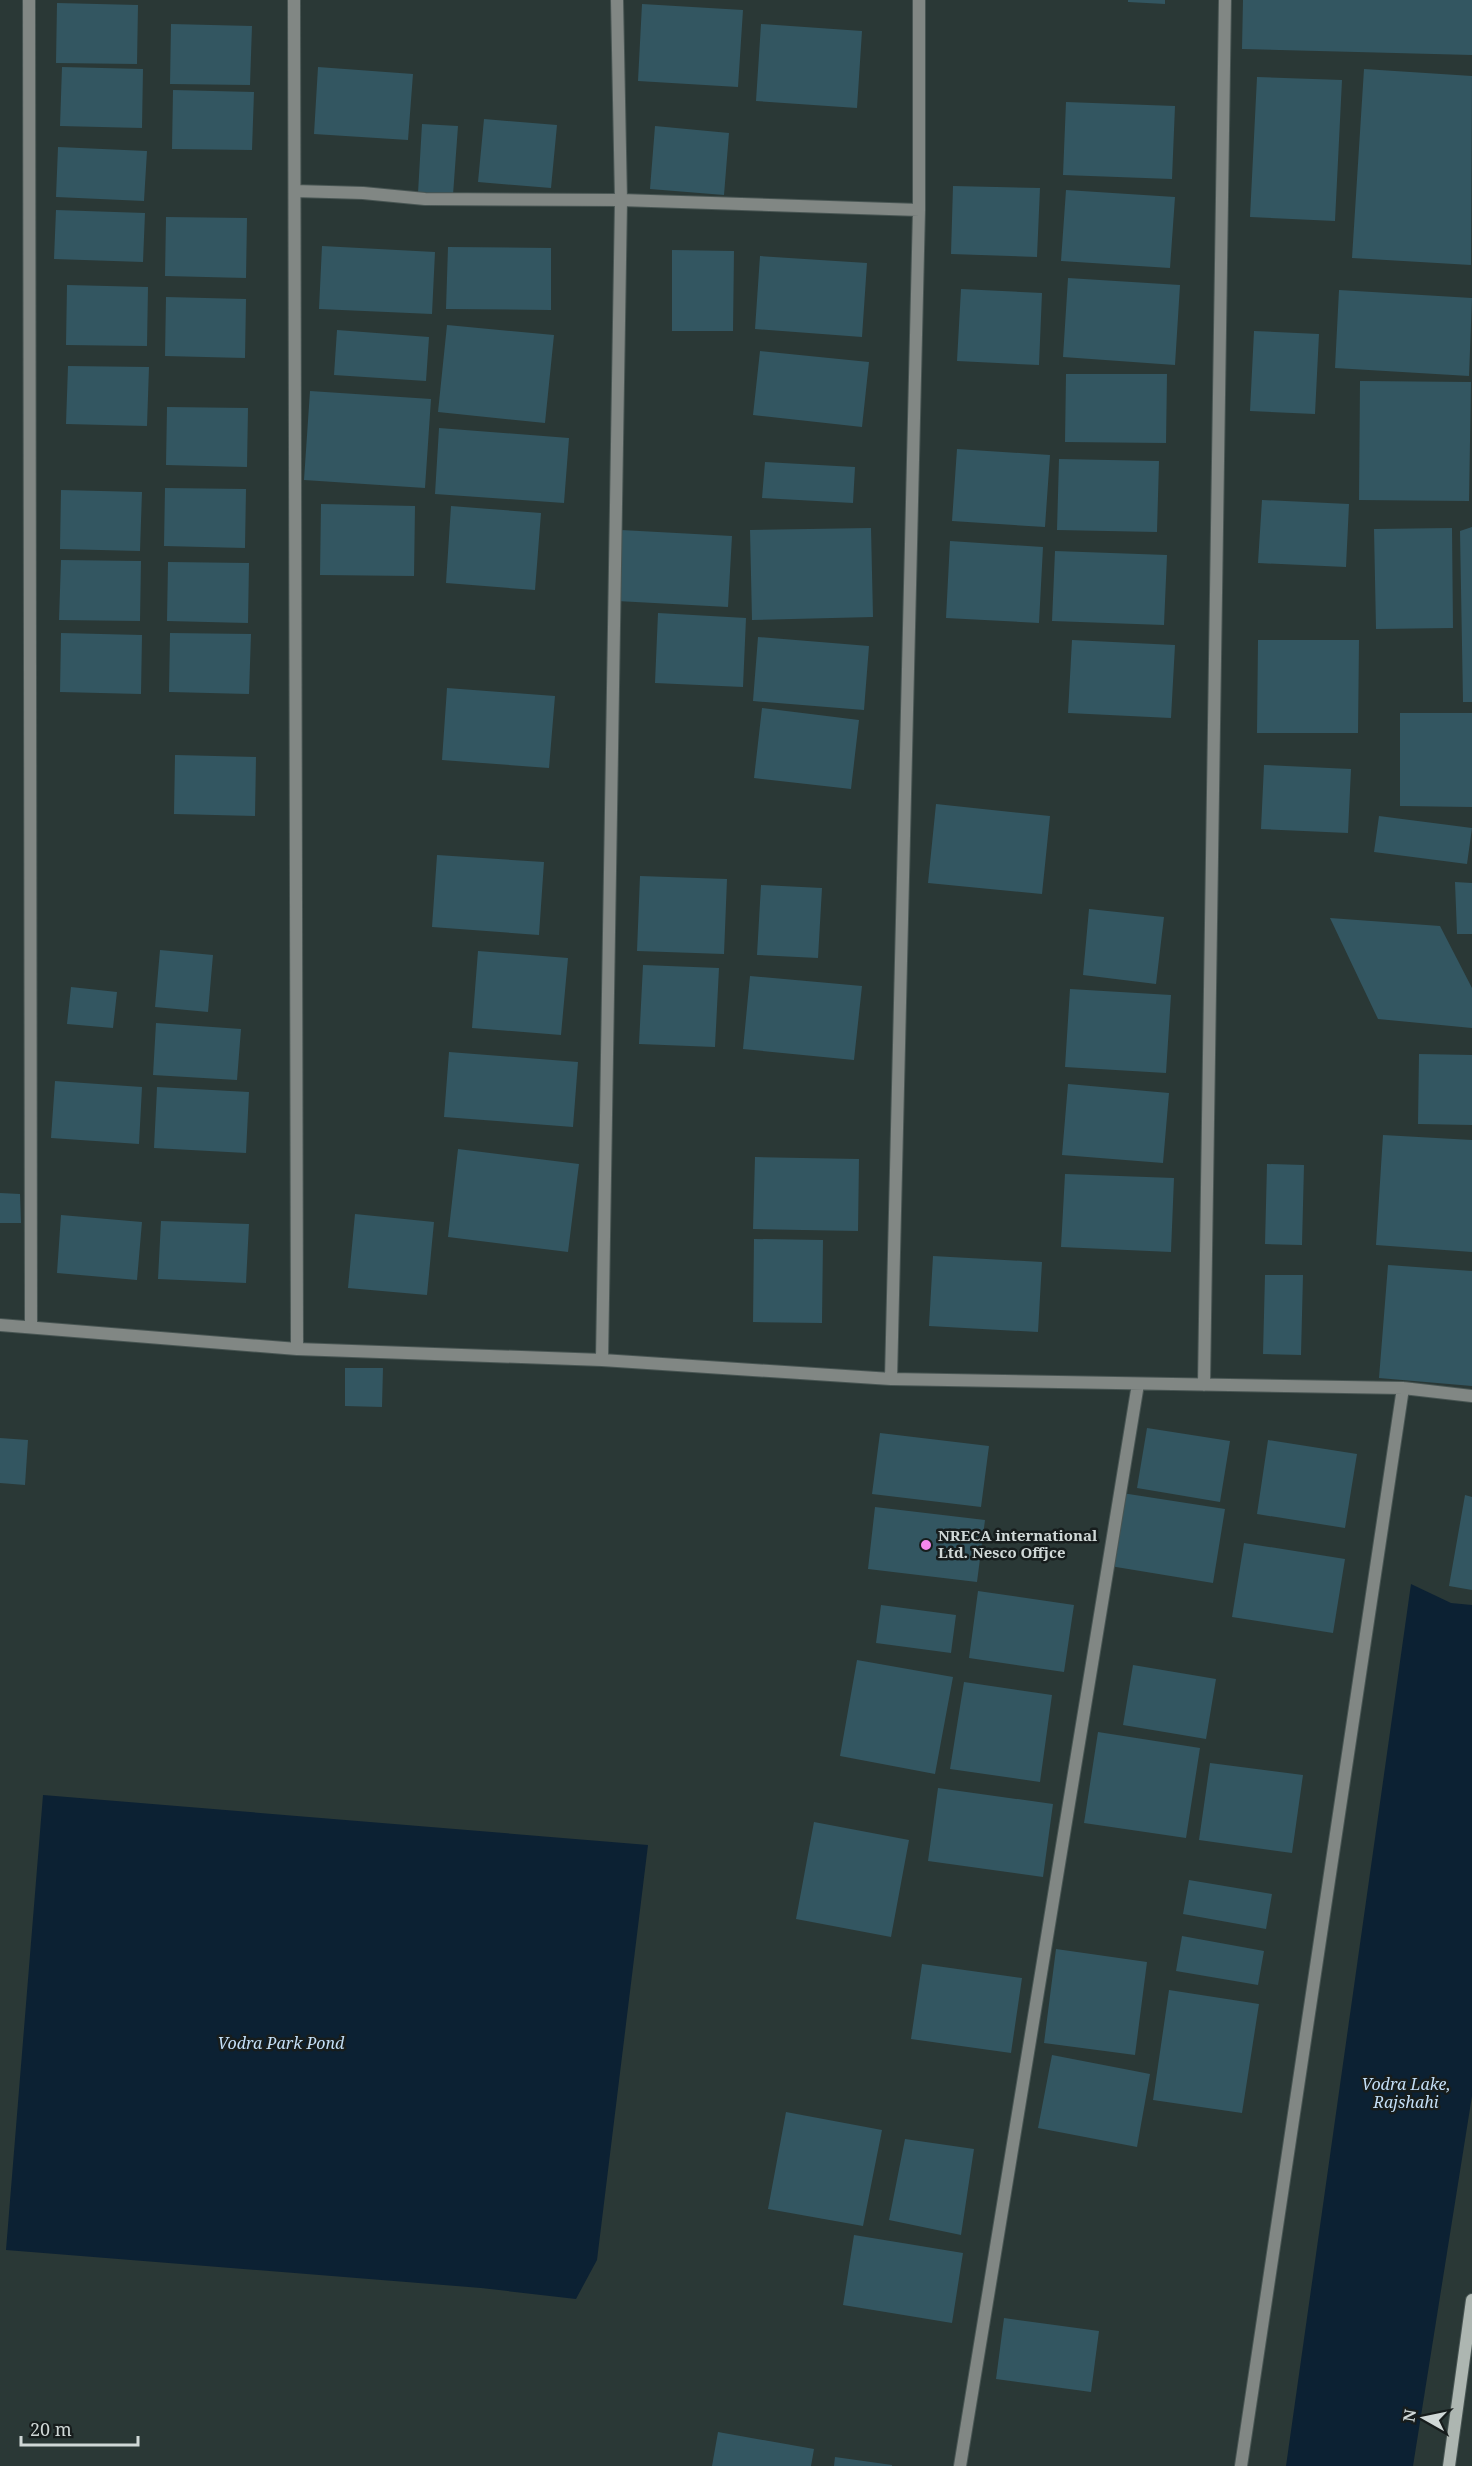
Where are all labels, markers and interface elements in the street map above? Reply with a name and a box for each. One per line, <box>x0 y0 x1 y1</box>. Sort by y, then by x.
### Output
place label: NRECA international Ltd. Nesco Offjce <box>938 1525 1098 1562</box>
marker: NRECA international Ltd. Nesco Offjce <box>919 1538 933 1552</box>
water label: Vodra Park Pond <box>218 2032 345 2054</box>
water label: Vodra Lake, Rajshahi <box>1362 2073 1450 2113</box>
north arrow <box>1394 2388 1454 2448</box>
text: N <box>1397 2407 1421 2424</box>
scale bar <box>21 2409 138 2447</box>
text: 20 m <box>30 2417 72 2441</box>

